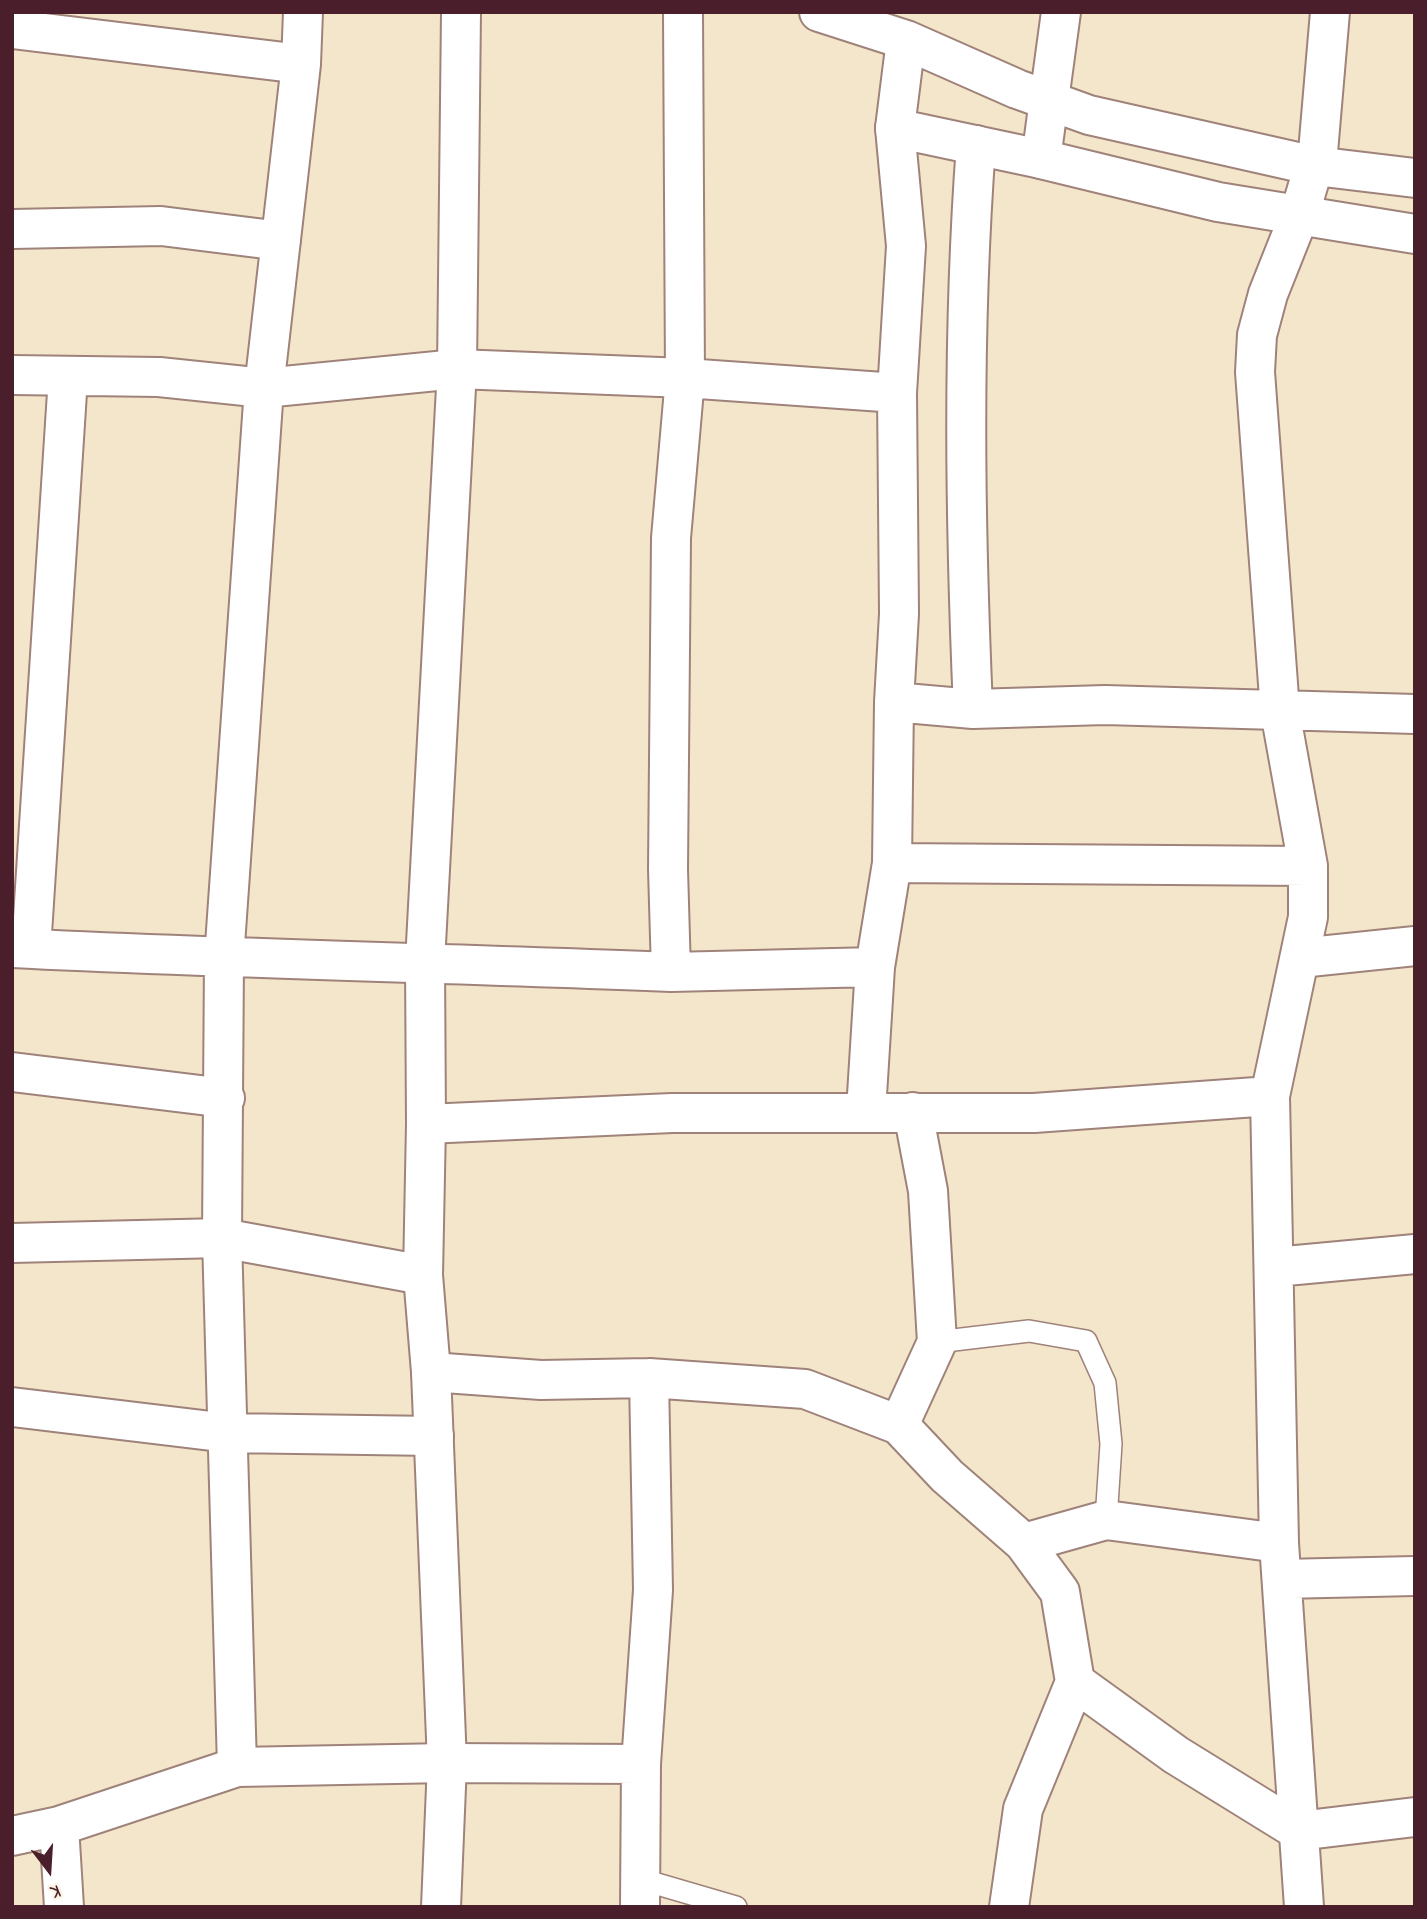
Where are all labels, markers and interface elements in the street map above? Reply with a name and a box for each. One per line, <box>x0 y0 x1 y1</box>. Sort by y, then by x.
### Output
north arrow <box>14 1835 84 1905</box>
text: K <box>47 1876 64 1905</box>

